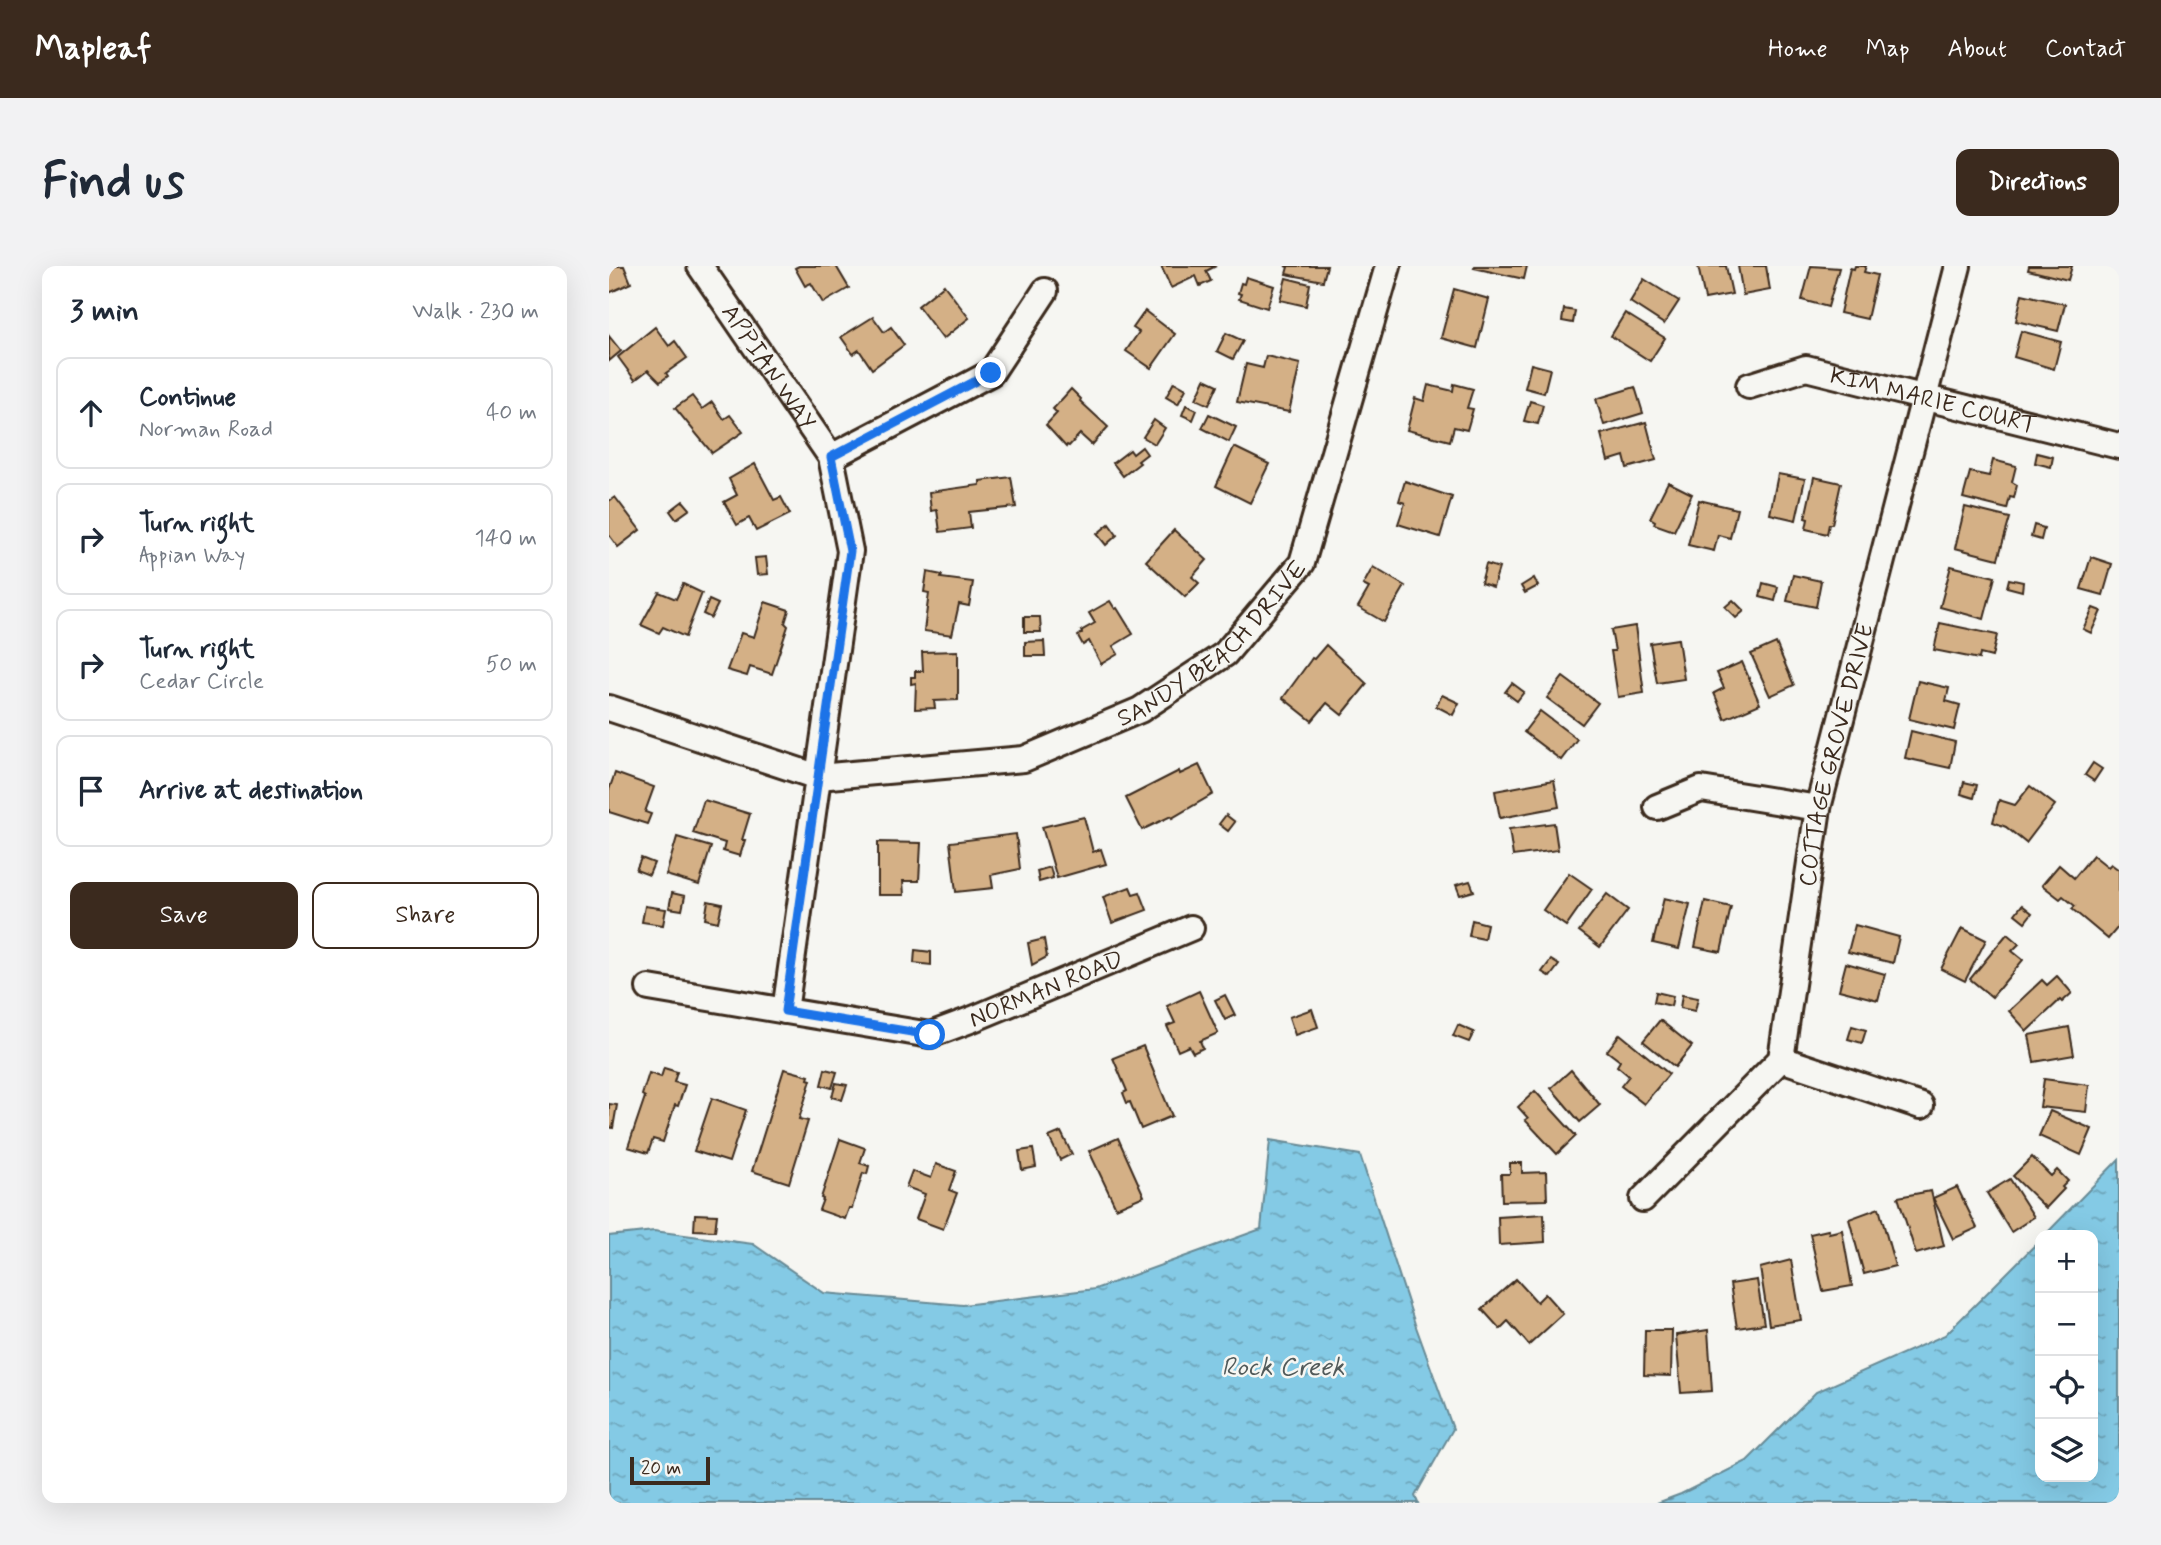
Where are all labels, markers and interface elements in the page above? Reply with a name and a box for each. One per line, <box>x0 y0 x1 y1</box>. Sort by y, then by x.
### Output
text: Mapleaf <box>35 27 151 71</box>
text: Home <box>1768 34 1828 65</box>
text: Map <box>1866 34 1910 65</box>
text: About <box>1948 34 2007 65</box>
text: Contact <box>2045 34 2126 65</box>
button: Directions <box>1956 149 2119 216</box>
text: Find us <box>42 150 185 215</box>
text: 3 min <box>70 292 139 331</box>
text: Walk · 230 m <box>412 297 539 327</box>
street label: APPIAN WAY <box>714 298 822 436</box>
route end <box>975 357 1006 388</box>
street label: KIM MARIE COURT <box>1826 361 2039 442</box>
text: Continue <box>139 381 236 415</box>
icon: ahead <box>72 394 110 432</box>
text: 40 m <box>486 398 537 428</box>
text: Norman Road <box>139 415 273 445</box>
text: Turn right <box>139 507 255 541</box>
icon: right <box>72 520 110 558</box>
text: 140 m <box>474 524 537 554</box>
text: Appian Way <box>139 541 245 571</box>
street label: SANDY BEACH DRIVE <box>1113 555 1314 735</box>
street label: COTTAGE GROVE DRIVE <box>1793 620 1882 889</box>
text: Turn right <box>139 633 255 667</box>
icon: right <box>72 646 110 684</box>
text: 50 m <box>486 650 537 680</box>
text: Cedar Circle <box>139 667 264 697</box>
icon: arrive <box>72 772 110 810</box>
text: Arrive at destination <box>139 774 363 808</box>
button: Save <box>70 882 298 949</box>
button: Share <box>312 882 539 949</box>
street label: NORMAN ROAD <box>965 944 1128 1036</box>
route start <box>914 1019 945 1050</box>
map controls <box>2035 1230 2098 1482</box>
button: + <box>2035 1230 2098 1293</box>
button: − <box>2035 1293 2098 1356</box>
water label: Rock Creek <box>1221 1351 1345 1385</box>
button: locate <box>2035 1356 2098 1419</box>
button: layers <box>2035 1419 2098 1482</box>
scale bar <box>630 1454 711 1486</box>
text: 20 m <box>641 1456 681 1481</box>

